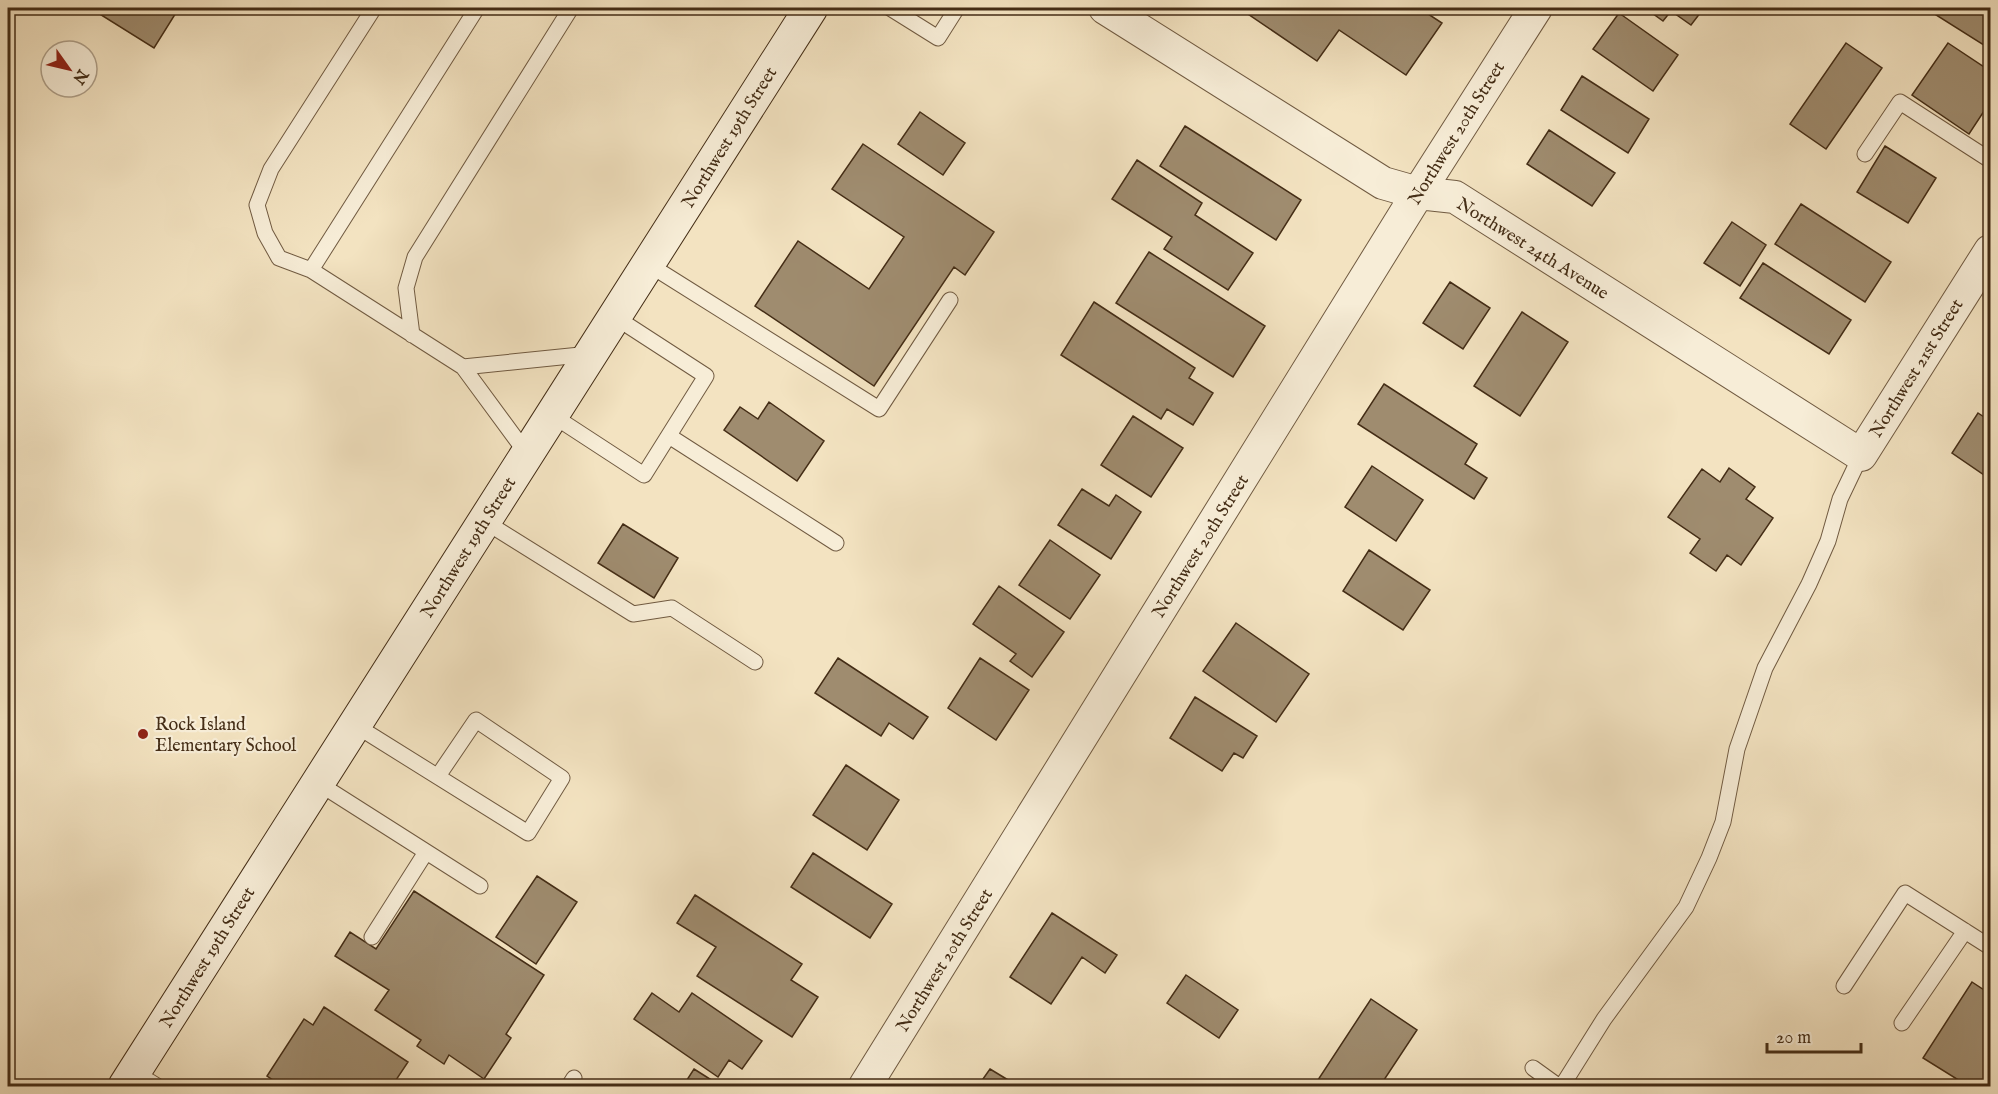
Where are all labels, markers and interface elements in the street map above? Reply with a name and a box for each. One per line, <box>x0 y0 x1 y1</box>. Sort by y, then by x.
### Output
north arrow <box>39 39 99 99</box>
street label: Northwest 20th Street <box>1404 58 1511 210</box>
street label: Northwest 19th Street <box>678 63 783 213</box>
text: N <box>68 64 92 88</box>
street label: Northwest 24th Avenue <box>1452 193 1613 305</box>
street label: Northwest 21st Street <box>1865 295 1969 443</box>
street label: Northwest 20th Street <box>1148 471 1255 623</box>
street label: Northwest 19th Street <box>417 473 522 623</box>
place label: Rock Island Elementary School <box>155 714 296 758</box>
marker: Rock Island Elementary School <box>136 727 150 741</box>
street label: Northwest 19th Street <box>156 883 261 1033</box>
street label: Northwest 20th Street <box>892 885 999 1037</box>
scale bar <box>1767 1016 1862 1054</box>
text: 20 m <box>1776 1027 1811 1050</box>

